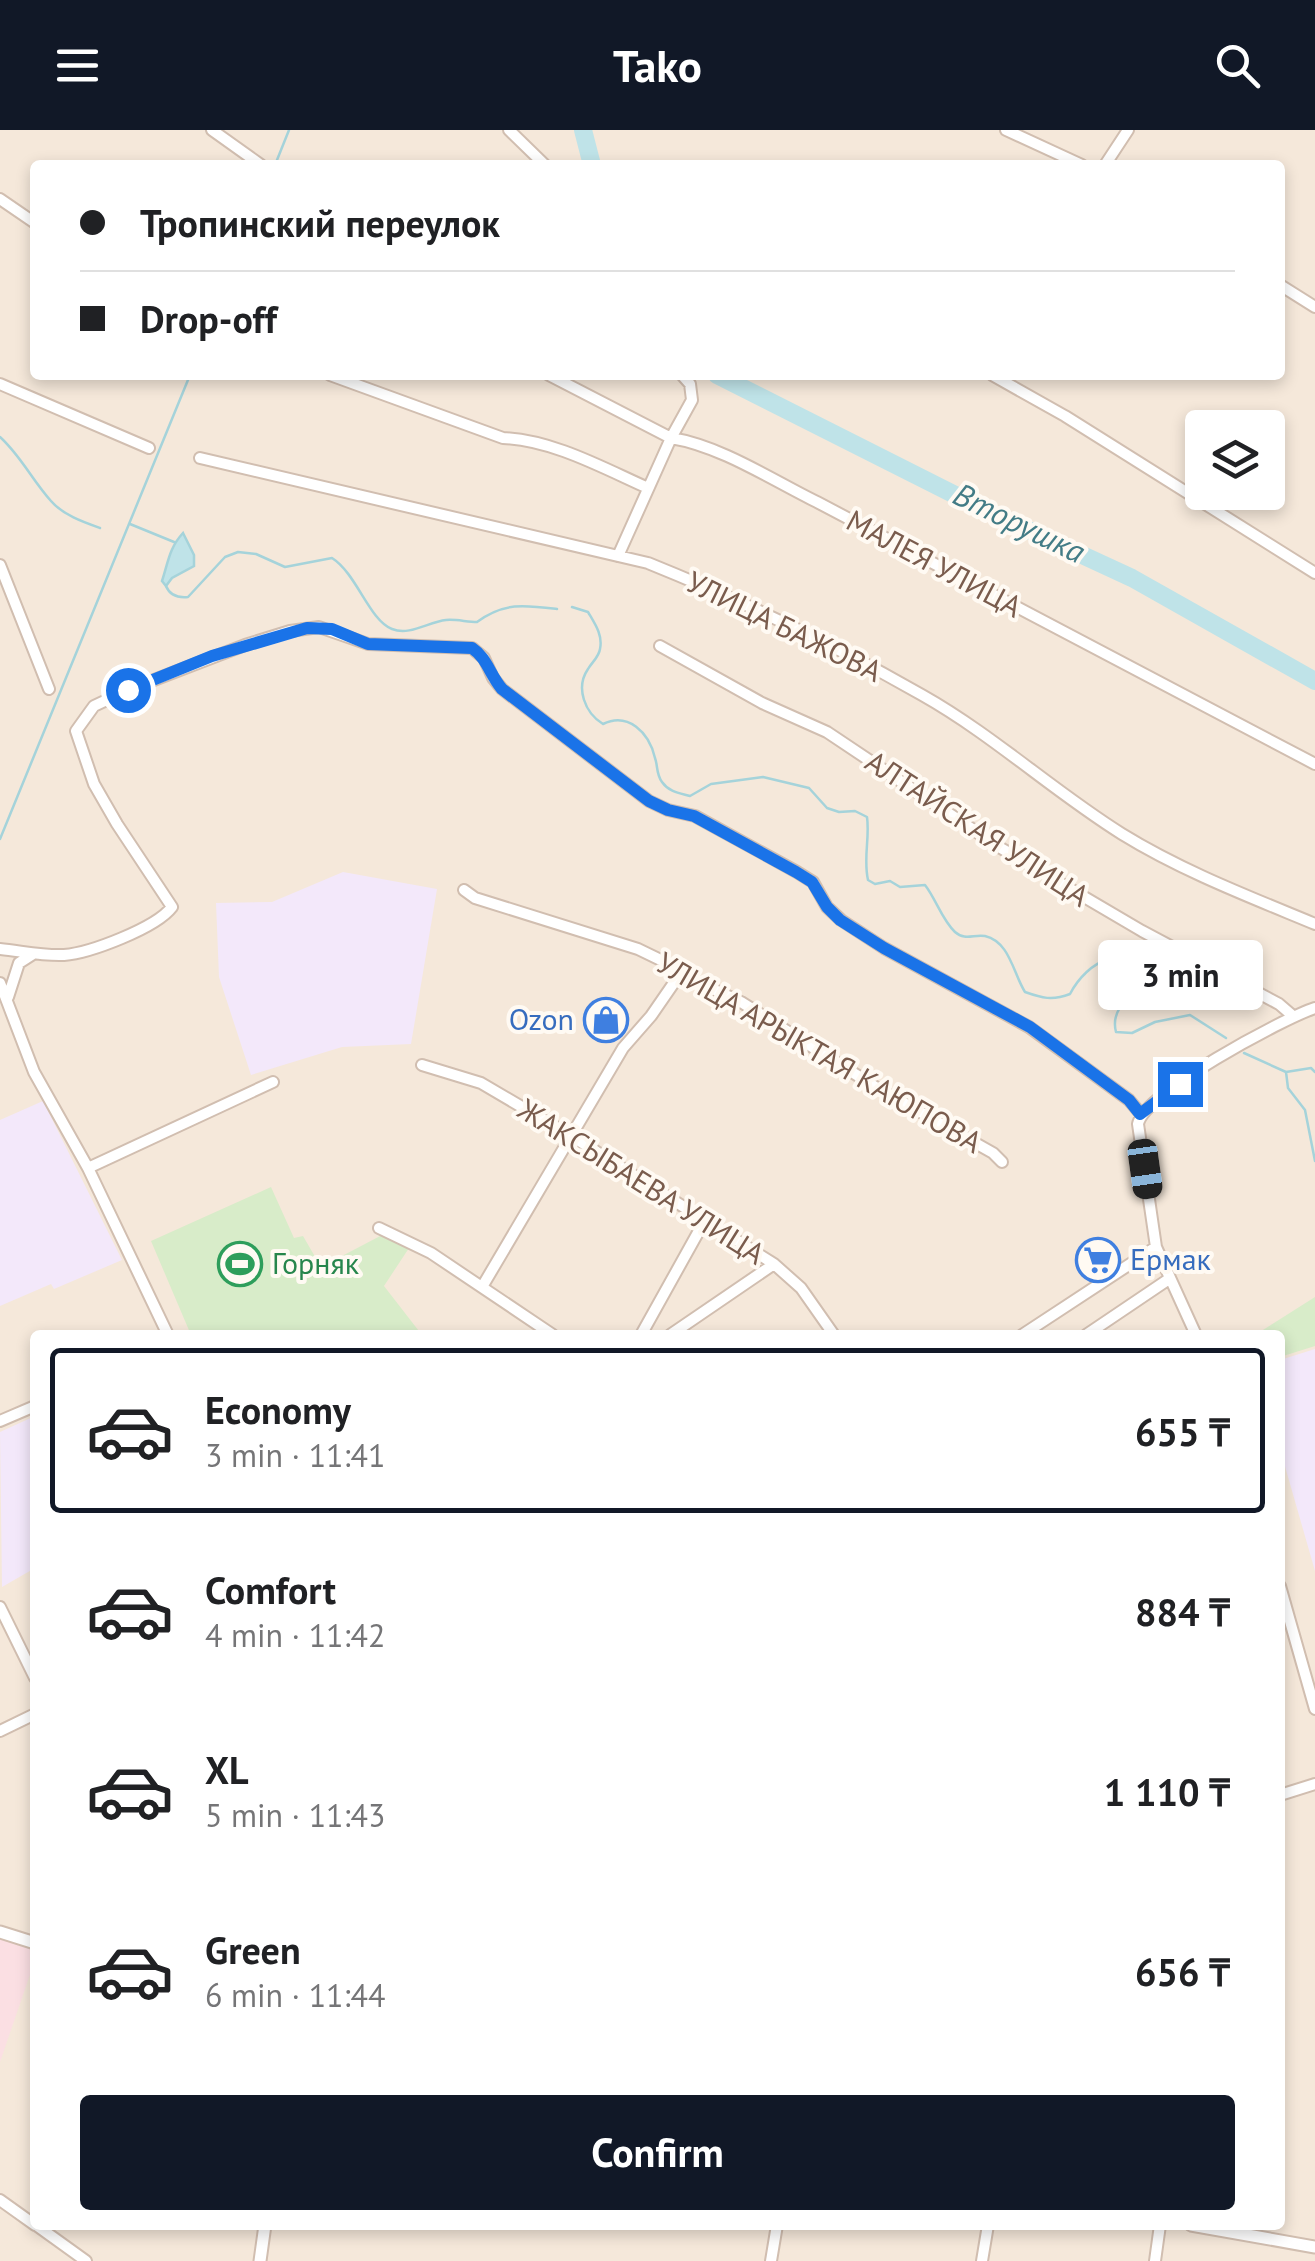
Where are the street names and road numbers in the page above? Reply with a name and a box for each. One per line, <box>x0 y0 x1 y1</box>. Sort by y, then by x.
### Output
street label: МАЛЕЯ УЛИЦА <box>840 500 1030 625</box>
street label: УЛИЦА БАЖОВА <box>680 561 889 690</box>
street label: АЛТАЙСКАЯ УЛИЦА <box>859 741 1097 915</box>
street label: УЛИЦА АРЫКТАЯ КАЮПОВА <box>650 942 990 1161</box>
street label: ЖАКСЫБАЕВА УЛИЦА <box>510 1088 773 1273</box>

